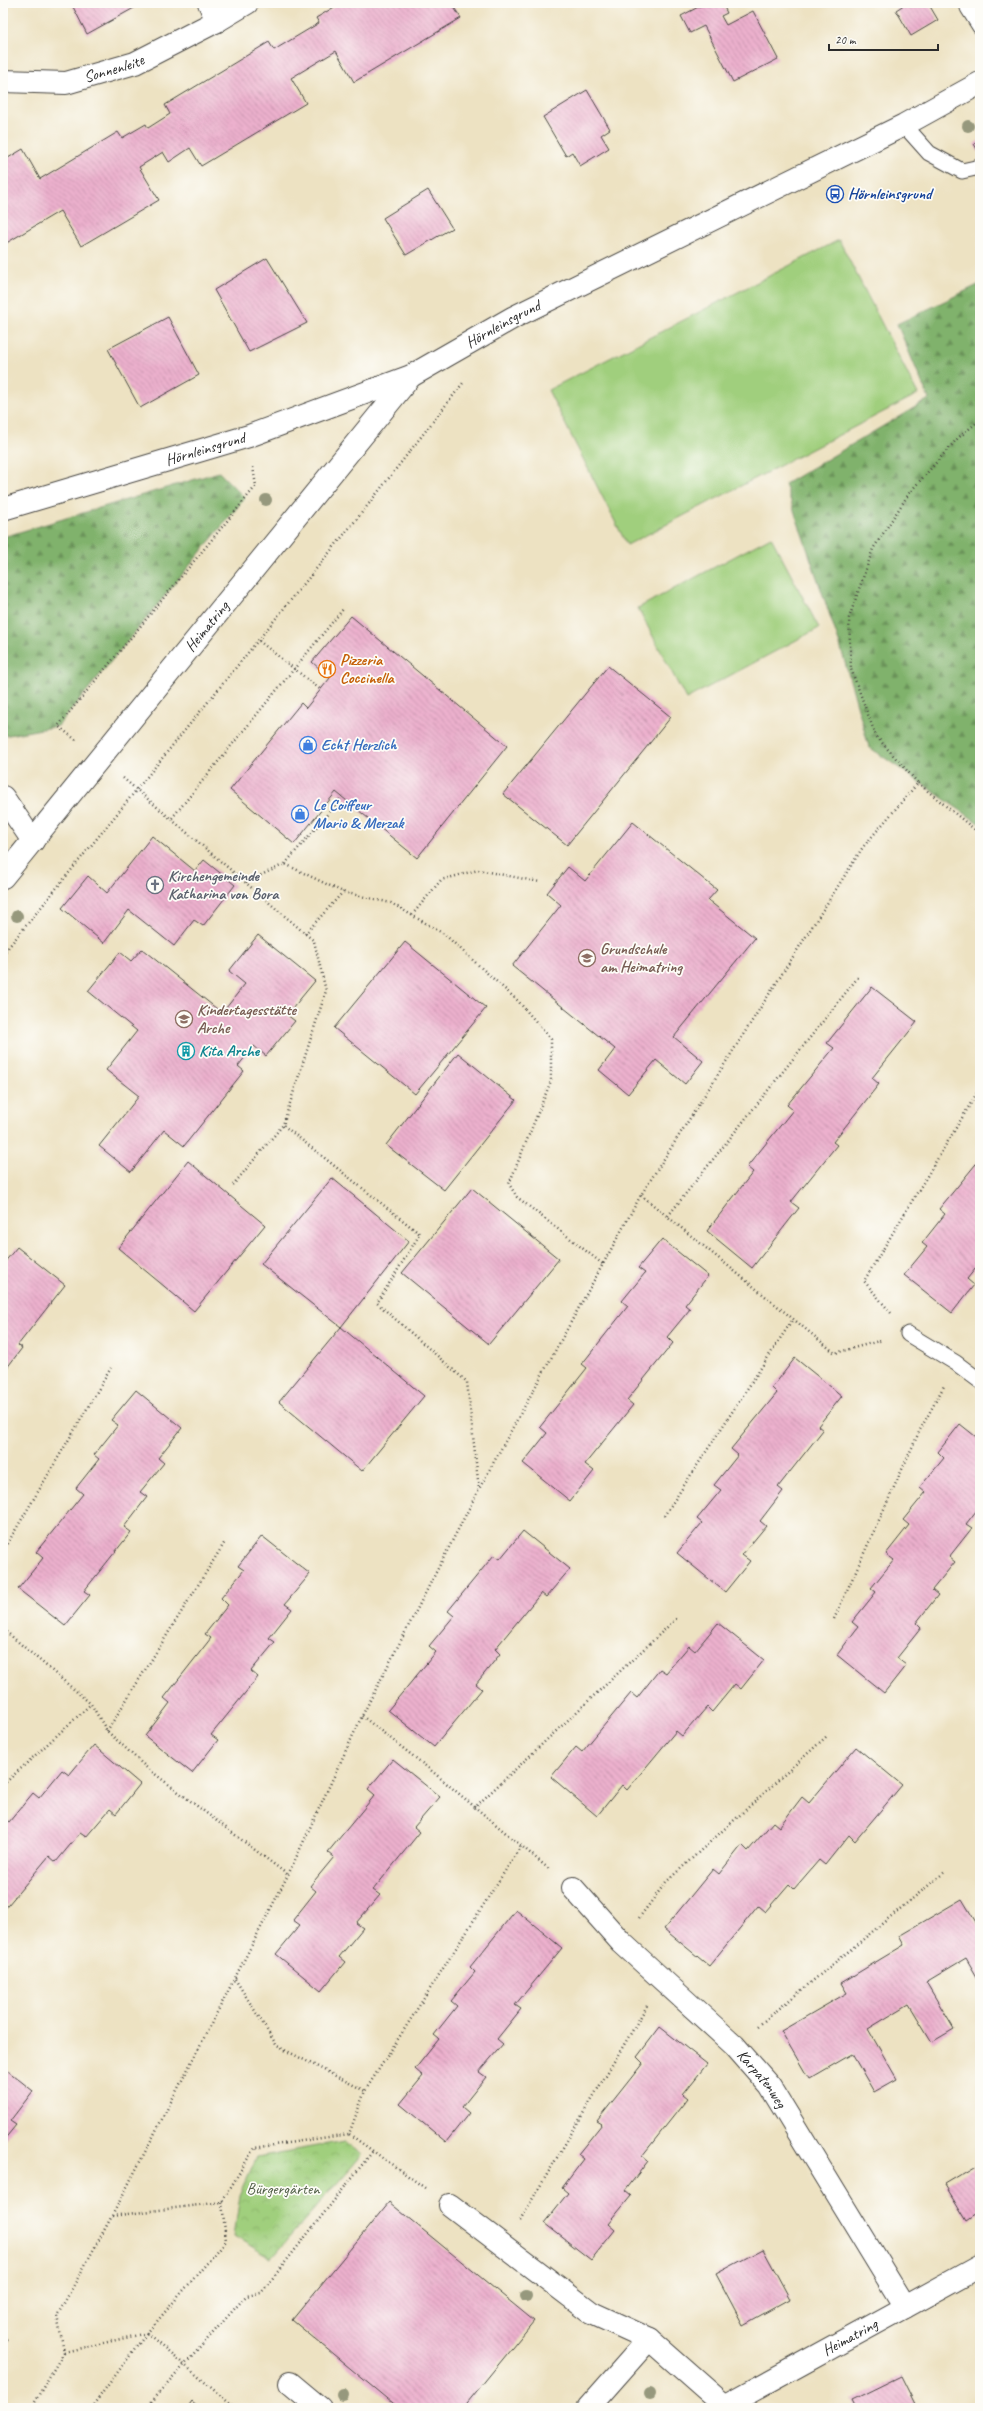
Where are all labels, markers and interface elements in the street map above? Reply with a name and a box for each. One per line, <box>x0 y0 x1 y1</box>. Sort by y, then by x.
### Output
scale bar <box>829 26 938 52</box>
text: 20 m <box>835 32 857 48</box>
street label: Sonnenleite <box>82 49 149 87</box>
bus stop icon: Hörnleinsgrund <box>825 184 845 204</box>
place label: Hörnleinsgrund <box>848 184 934 204</box>
street label: Hörnleinsgrund <box>462 294 546 353</box>
street label: Hörnleinsgrund <box>163 427 250 470</box>
street label: Heimatring <box>180 596 234 656</box>
place label: Pizzeria Coccinella <box>340 650 396 688</box>
restaurant icon: Pizzeria Coccinella <box>317 659 337 679</box>
shop icon: Echt Herzlich <box>298 735 318 755</box>
place label: Echt Herzlich <box>321 735 397 755</box>
place label: Le Coiffeur Mario & Merzak <box>313 795 406 833</box>
shop icon: Le Coiffeur Mario & Merzak <box>290 804 310 824</box>
place label: Kirchengemeinde Katharina von Bora <box>168 866 280 904</box>
church icon: Kirchengemeinde Katharina von Bora <box>145 875 165 895</box>
place label: Grundschule am Heimatring <box>600 939 683 977</box>
school or university icon: Grundschule am Heimatring <box>577 948 597 968</box>
place label: Kindertagesstätte Arche <box>197 1000 298 1038</box>
school or university icon: Kindertagesstätte Arche <box>174 1009 194 1029</box>
building icon: Kita Arche <box>176 1041 196 1061</box>
place label: Kita Arche <box>199 1041 261 1061</box>
street label: Karpatenweg <box>733 2045 792 2113</box>
park label: Bürgergärten <box>247 2179 320 2199</box>
street label: Heimatring <box>819 2314 882 2360</box>

